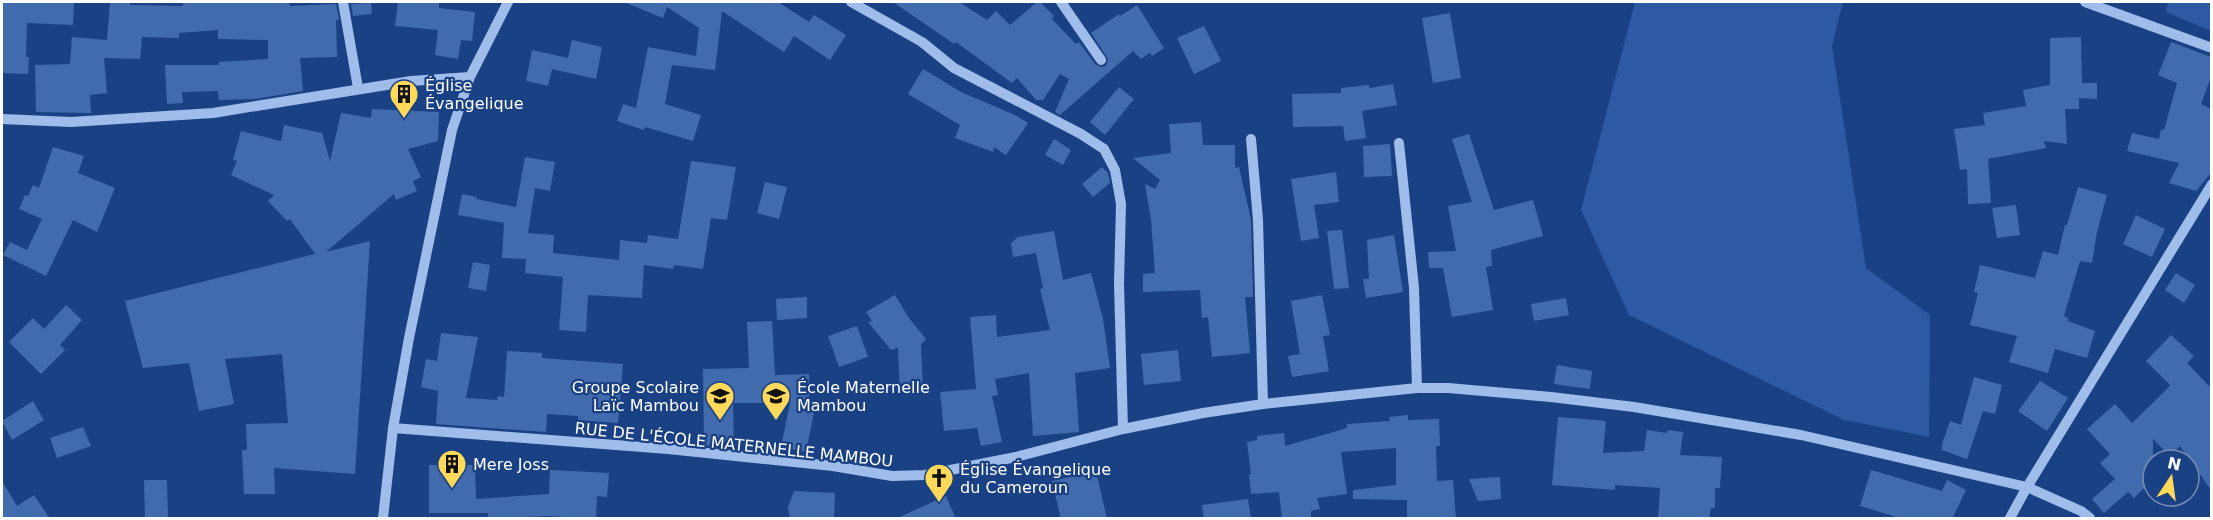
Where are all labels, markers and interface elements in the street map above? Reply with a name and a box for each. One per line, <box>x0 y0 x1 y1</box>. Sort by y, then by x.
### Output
place label: Église Évangelique <box>425 76 524 113</box>
building icon: Église Évangelique <box>388 78 420 120</box>
place label: Groupe Scolaire Laïc Mambou <box>572 378 699 415</box>
place label: École Maternelle Mambou <box>797 378 930 415</box>
school or university icon: Groupe Scolaire Laïc Mambou <box>704 380 736 422</box>
school or university icon: École Maternelle Mambou <box>760 380 792 422</box>
street label: RUE DE L'ÉCOLE MATERNELLE MAMBOU <box>574 418 894 471</box>
building icon: Mere Joss <box>436 448 468 490</box>
north arrow <box>2141 448 2201 508</box>
text: N <box>2166 453 2183 475</box>
place label: Mere Joss <box>473 455 549 474</box>
place label: Église Évangelique du Cameroun <box>960 460 1111 497</box>
church icon: Église Évangelique du Cameroun <box>923 462 955 504</box>

